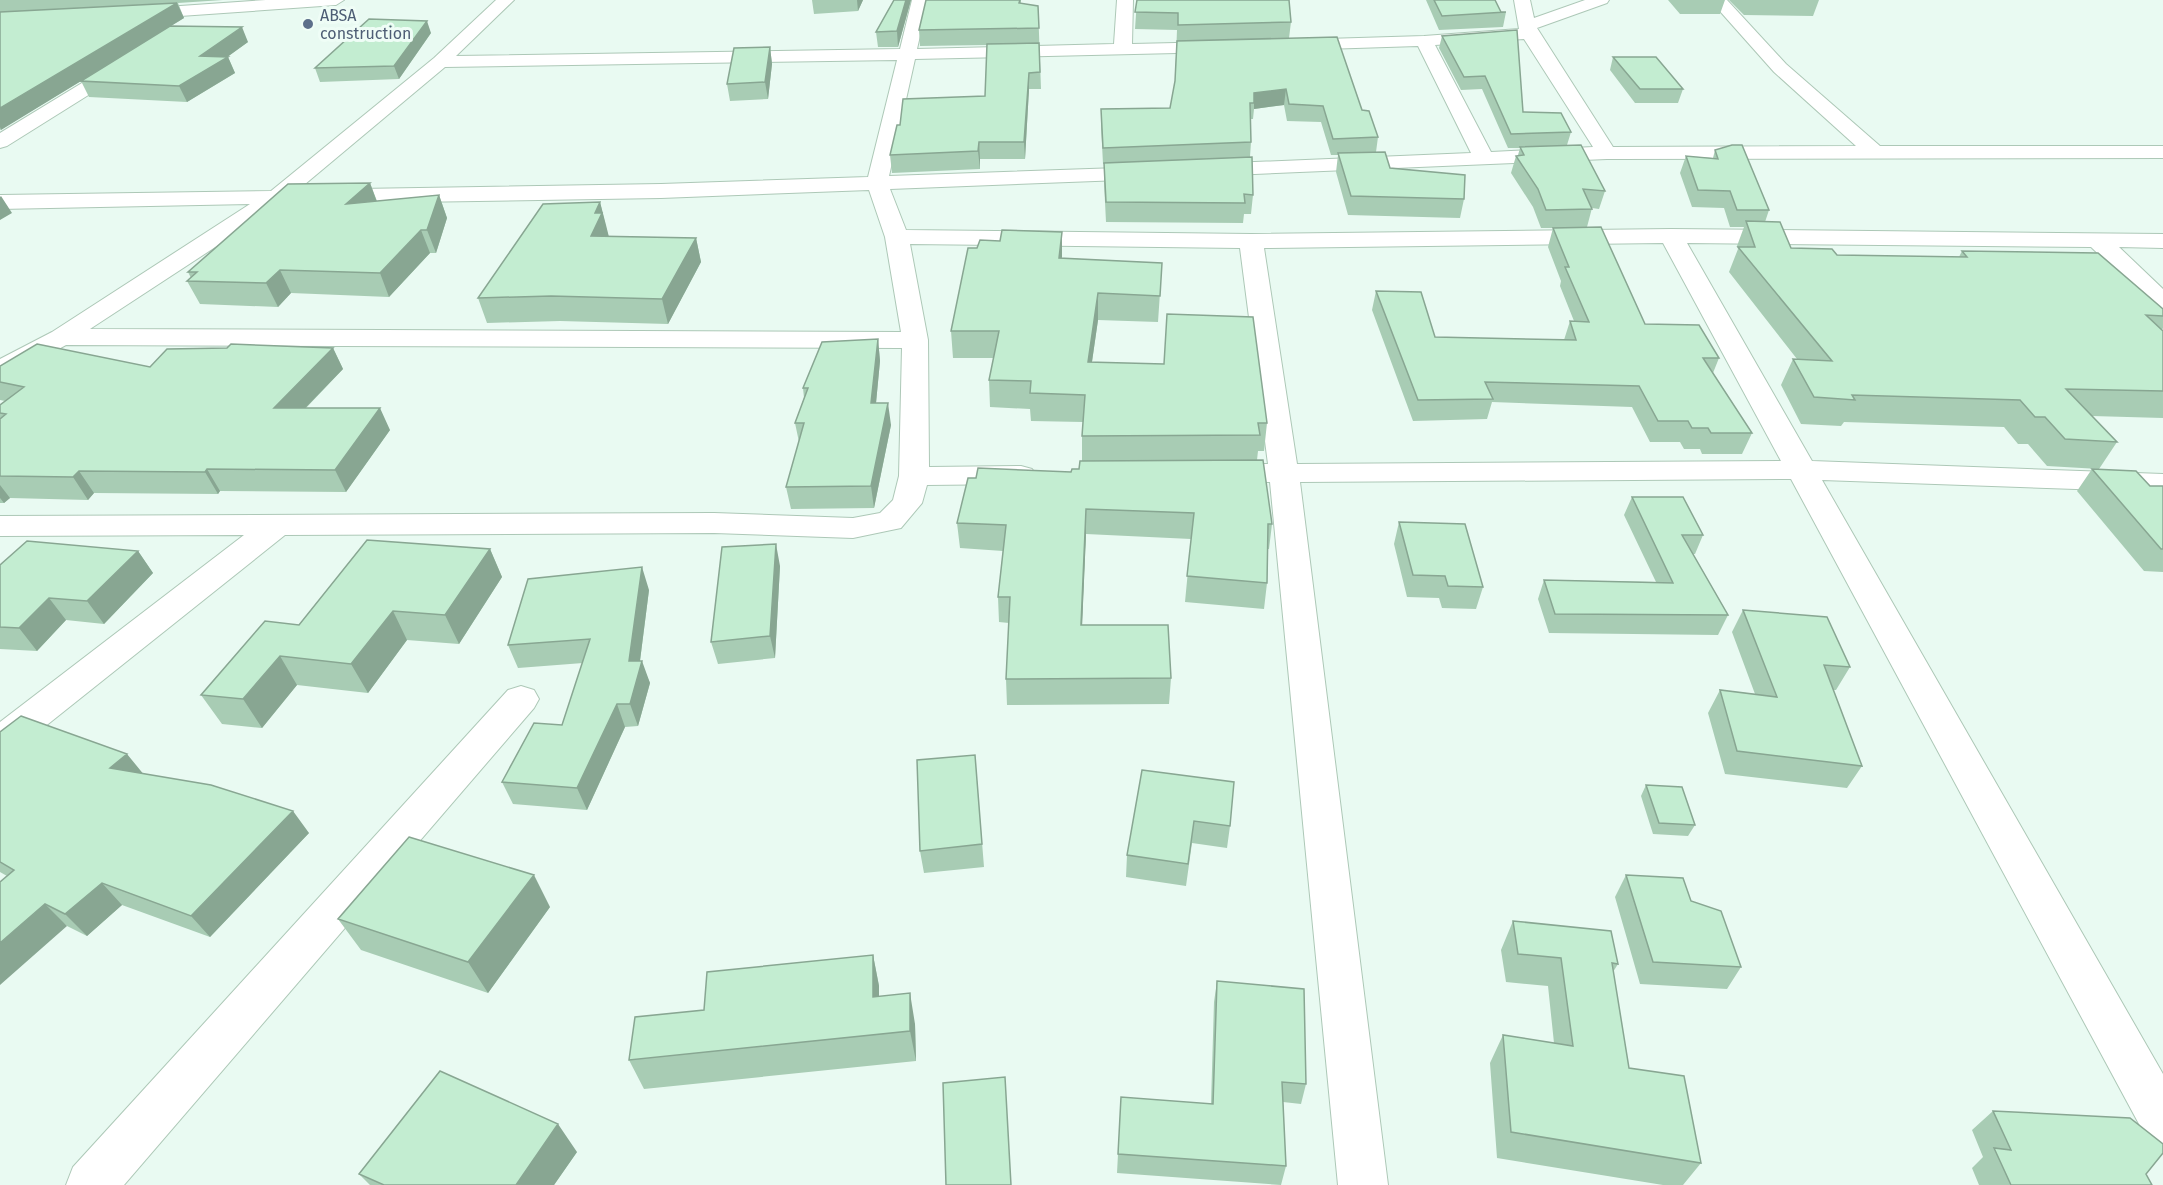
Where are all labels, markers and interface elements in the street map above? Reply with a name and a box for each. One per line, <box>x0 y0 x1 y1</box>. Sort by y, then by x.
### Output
place label: ABSA construction <box>320 6 411 43</box>
marker: ABSA construction <box>301 17 315 31</box>

